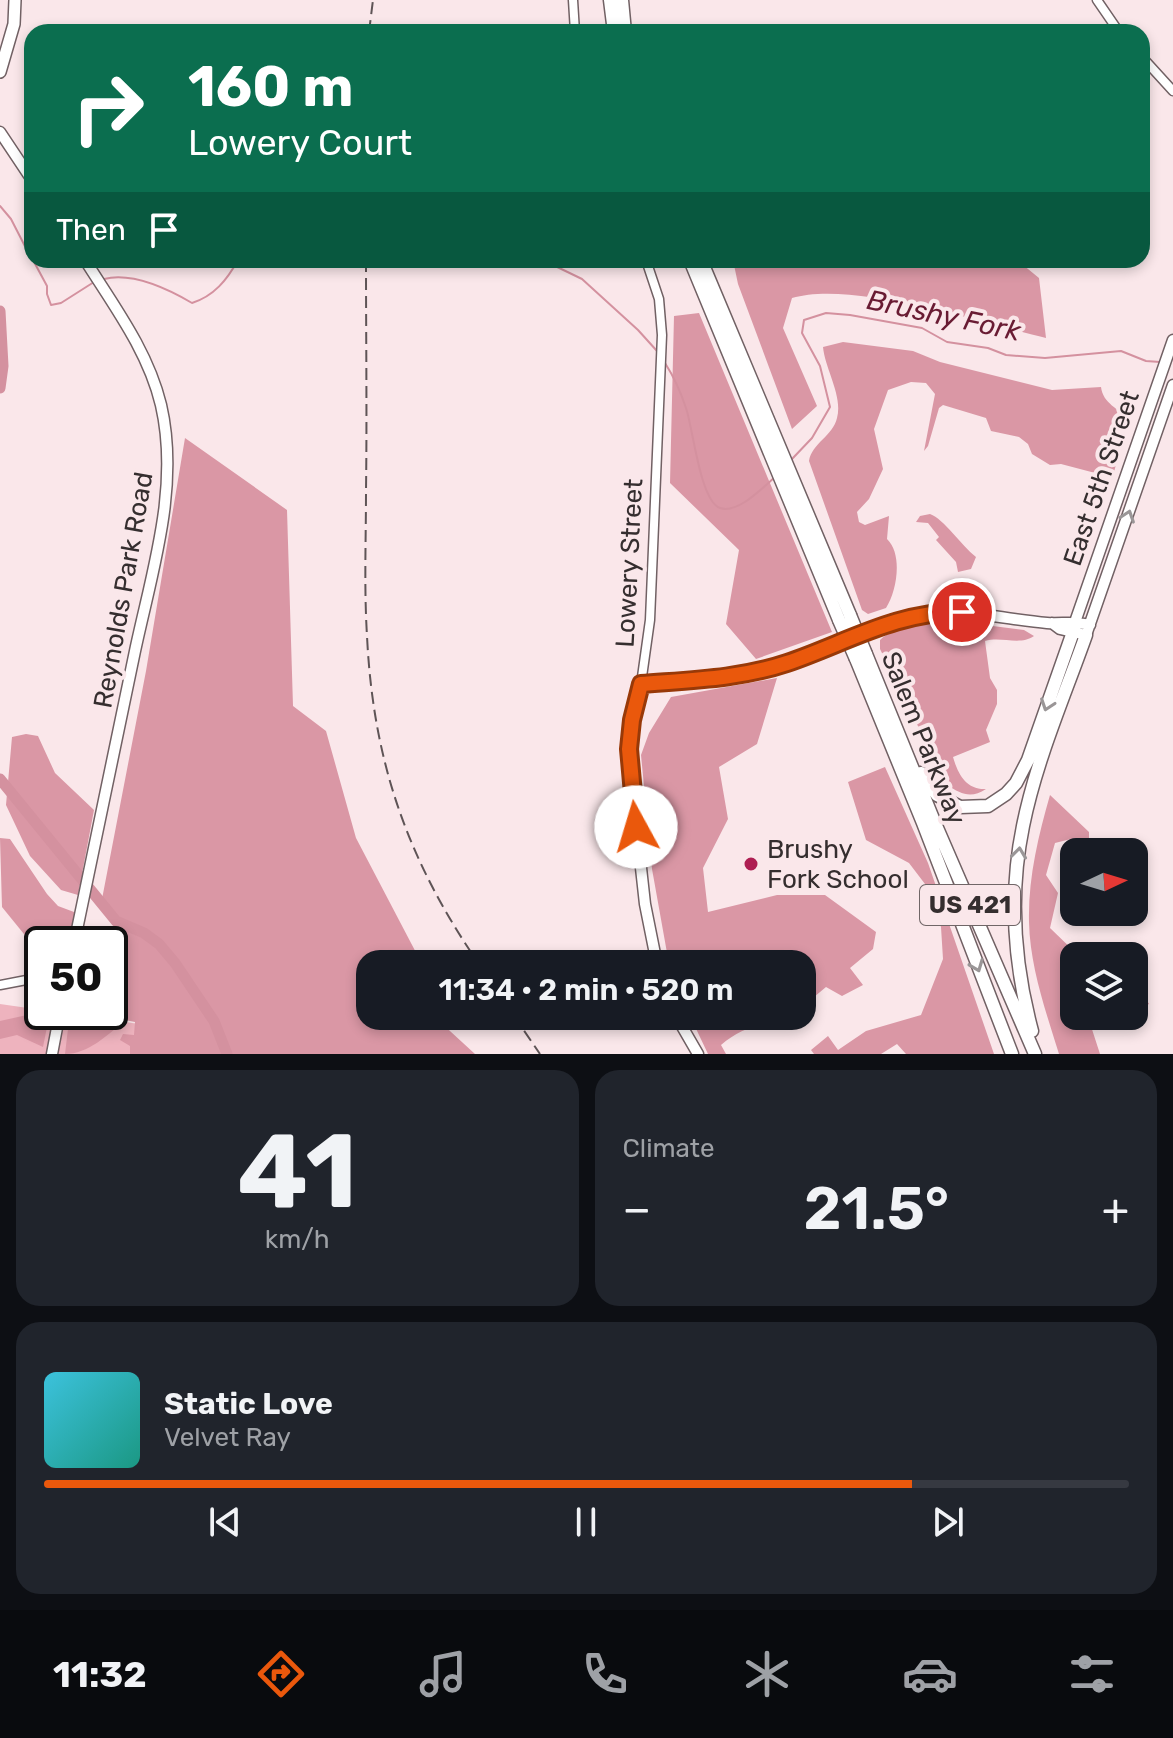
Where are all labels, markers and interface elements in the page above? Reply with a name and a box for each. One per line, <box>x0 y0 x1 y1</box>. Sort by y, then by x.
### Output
text: 160 m <box>188 54 354 120</box>
icon: right <box>56 56 160 160</box>
text: Lowery Court <box>188 121 412 164</box>
icon: arrive <box>142 208 186 252</box>
text: Then <box>56 212 126 248</box>
water label: Brushy Fork <box>864 283 1024 348</box>
street label: East 5th Street <box>1057 387 1146 570</box>
street label: Reynolds Park Road <box>87 470 160 711</box>
street label: Lowery Street <box>610 478 649 648</box>
one-way arrow <box>1118 510 1134 524</box>
pin <box>928 578 996 646</box>
icon: arrive <box>940 590 984 634</box>
street label: Salem Parkway <box>875 647 972 829</box>
one-way arrow <box>1041 698 1057 712</box>
position arrow <box>594 785 678 869</box>
place label: Brushy Fork School <box>767 834 909 895</box>
north arrow <box>1060 838 1148 926</box>
map controls <box>1060 838 1148 1030</box>
one-way arrow <box>1010 847 1027 860</box>
marker: Brushy Fork School <box>742 855 760 873</box>
road number: US 421 <box>920 885 1020 925</box>
speed limit sign: 50 <box>24 926 128 1030</box>
button: layers <box>1060 942 1148 1030</box>
one-way arrow <box>967 958 984 972</box>
text: 11:34 · 2 min · 520 m <box>439 972 733 1008</box>
text: 41 <box>237 1110 357 1233</box>
text: Climate <box>623 1133 715 1164</box>
text: 21.5° <box>804 1173 949 1244</box>
text: − <box>623 1183 651 1235</box>
text: + <box>1102 1183 1129 1235</box>
text: km/h <box>265 1224 330 1255</box>
text: Static Love <box>164 1386 333 1422</box>
text: Velvet Ray <box>164 1422 291 1453</box>
icon: previous <box>203 1500 247 1544</box>
icon: pause <box>564 1500 608 1544</box>
icon: next <box>926 1500 970 1544</box>
icon: directions <box>253 1646 309 1702</box>
icon: music <box>415 1646 471 1702</box>
icon: phone <box>577 1646 633 1702</box>
icon: climate <box>739 1646 795 1702</box>
icon: car <box>902 1646 958 1702</box>
icon: filters <box>1064 1646 1120 1702</box>
text: 11:32 <box>53 1653 147 1696</box>

